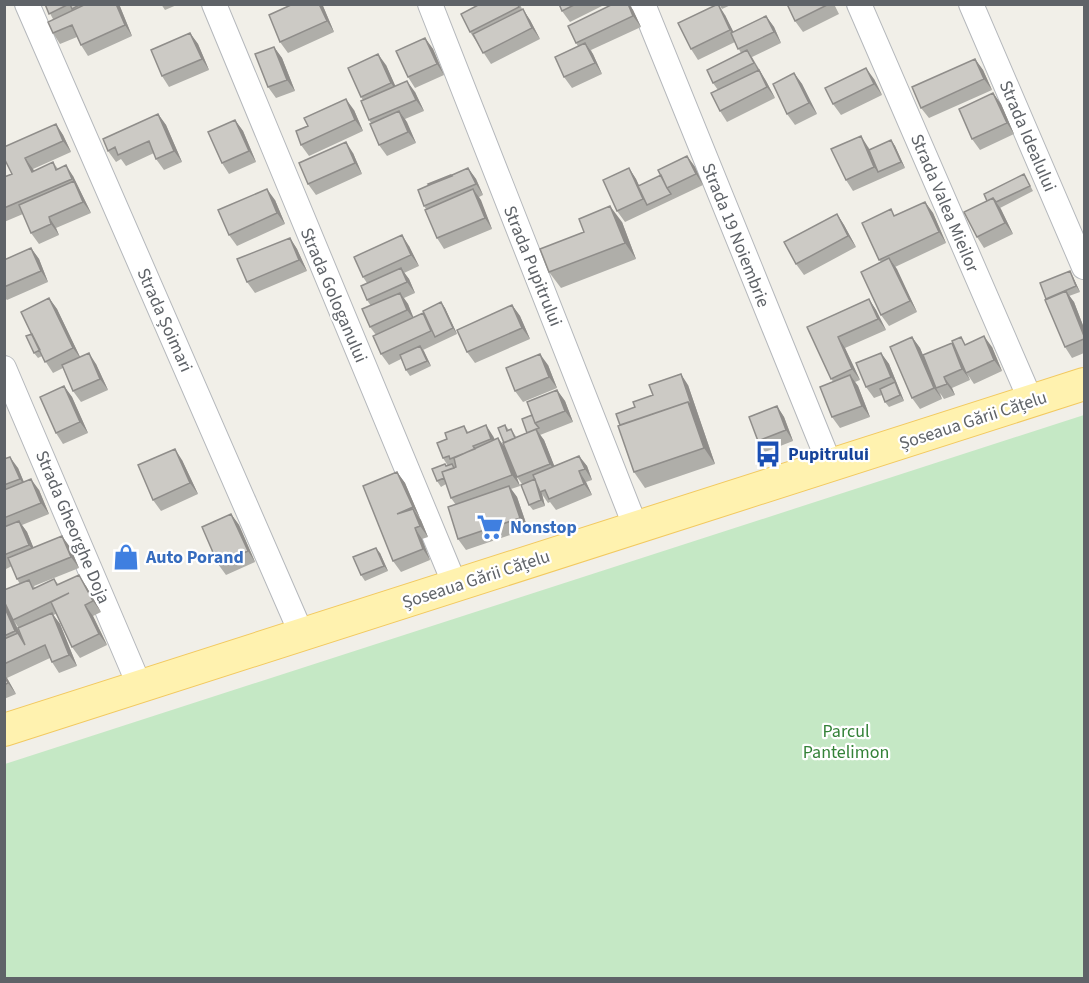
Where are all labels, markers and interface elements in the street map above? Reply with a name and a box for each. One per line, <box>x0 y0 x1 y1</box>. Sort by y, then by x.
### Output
street label: Strada Idealului <box>993 77 1062 196</box>
street label: Strada Valea Mieilor <box>904 130 985 277</box>
street label: Strada 19 Noiembrie <box>695 159 776 311</box>
street label: Strada Pupitrului <box>497 202 568 330</box>
street label: Strada Gologanului <box>294 224 373 367</box>
street label: Strada Șoimari <box>130 264 199 376</box>
street label: Șoseaua Gării Cățelu <box>896 385 1050 456</box>
bus stop icon: Pupitrului <box>753 439 783 469</box>
place label: Pupitrului <box>788 442 869 467</box>
street label: Strada Gheorghe Doja <box>29 447 116 608</box>
supermarket icon: Nonstop <box>475 512 505 542</box>
place label: Nonstop <box>510 515 577 540</box>
shop icon: Auto Porand <box>111 542 141 572</box>
street label: Șoseaua Gării Cățelu <box>399 544 553 615</box>
place label: Auto Porand <box>145 545 244 570</box>
park label: Parcul Pantelimon <box>803 719 889 765</box>

